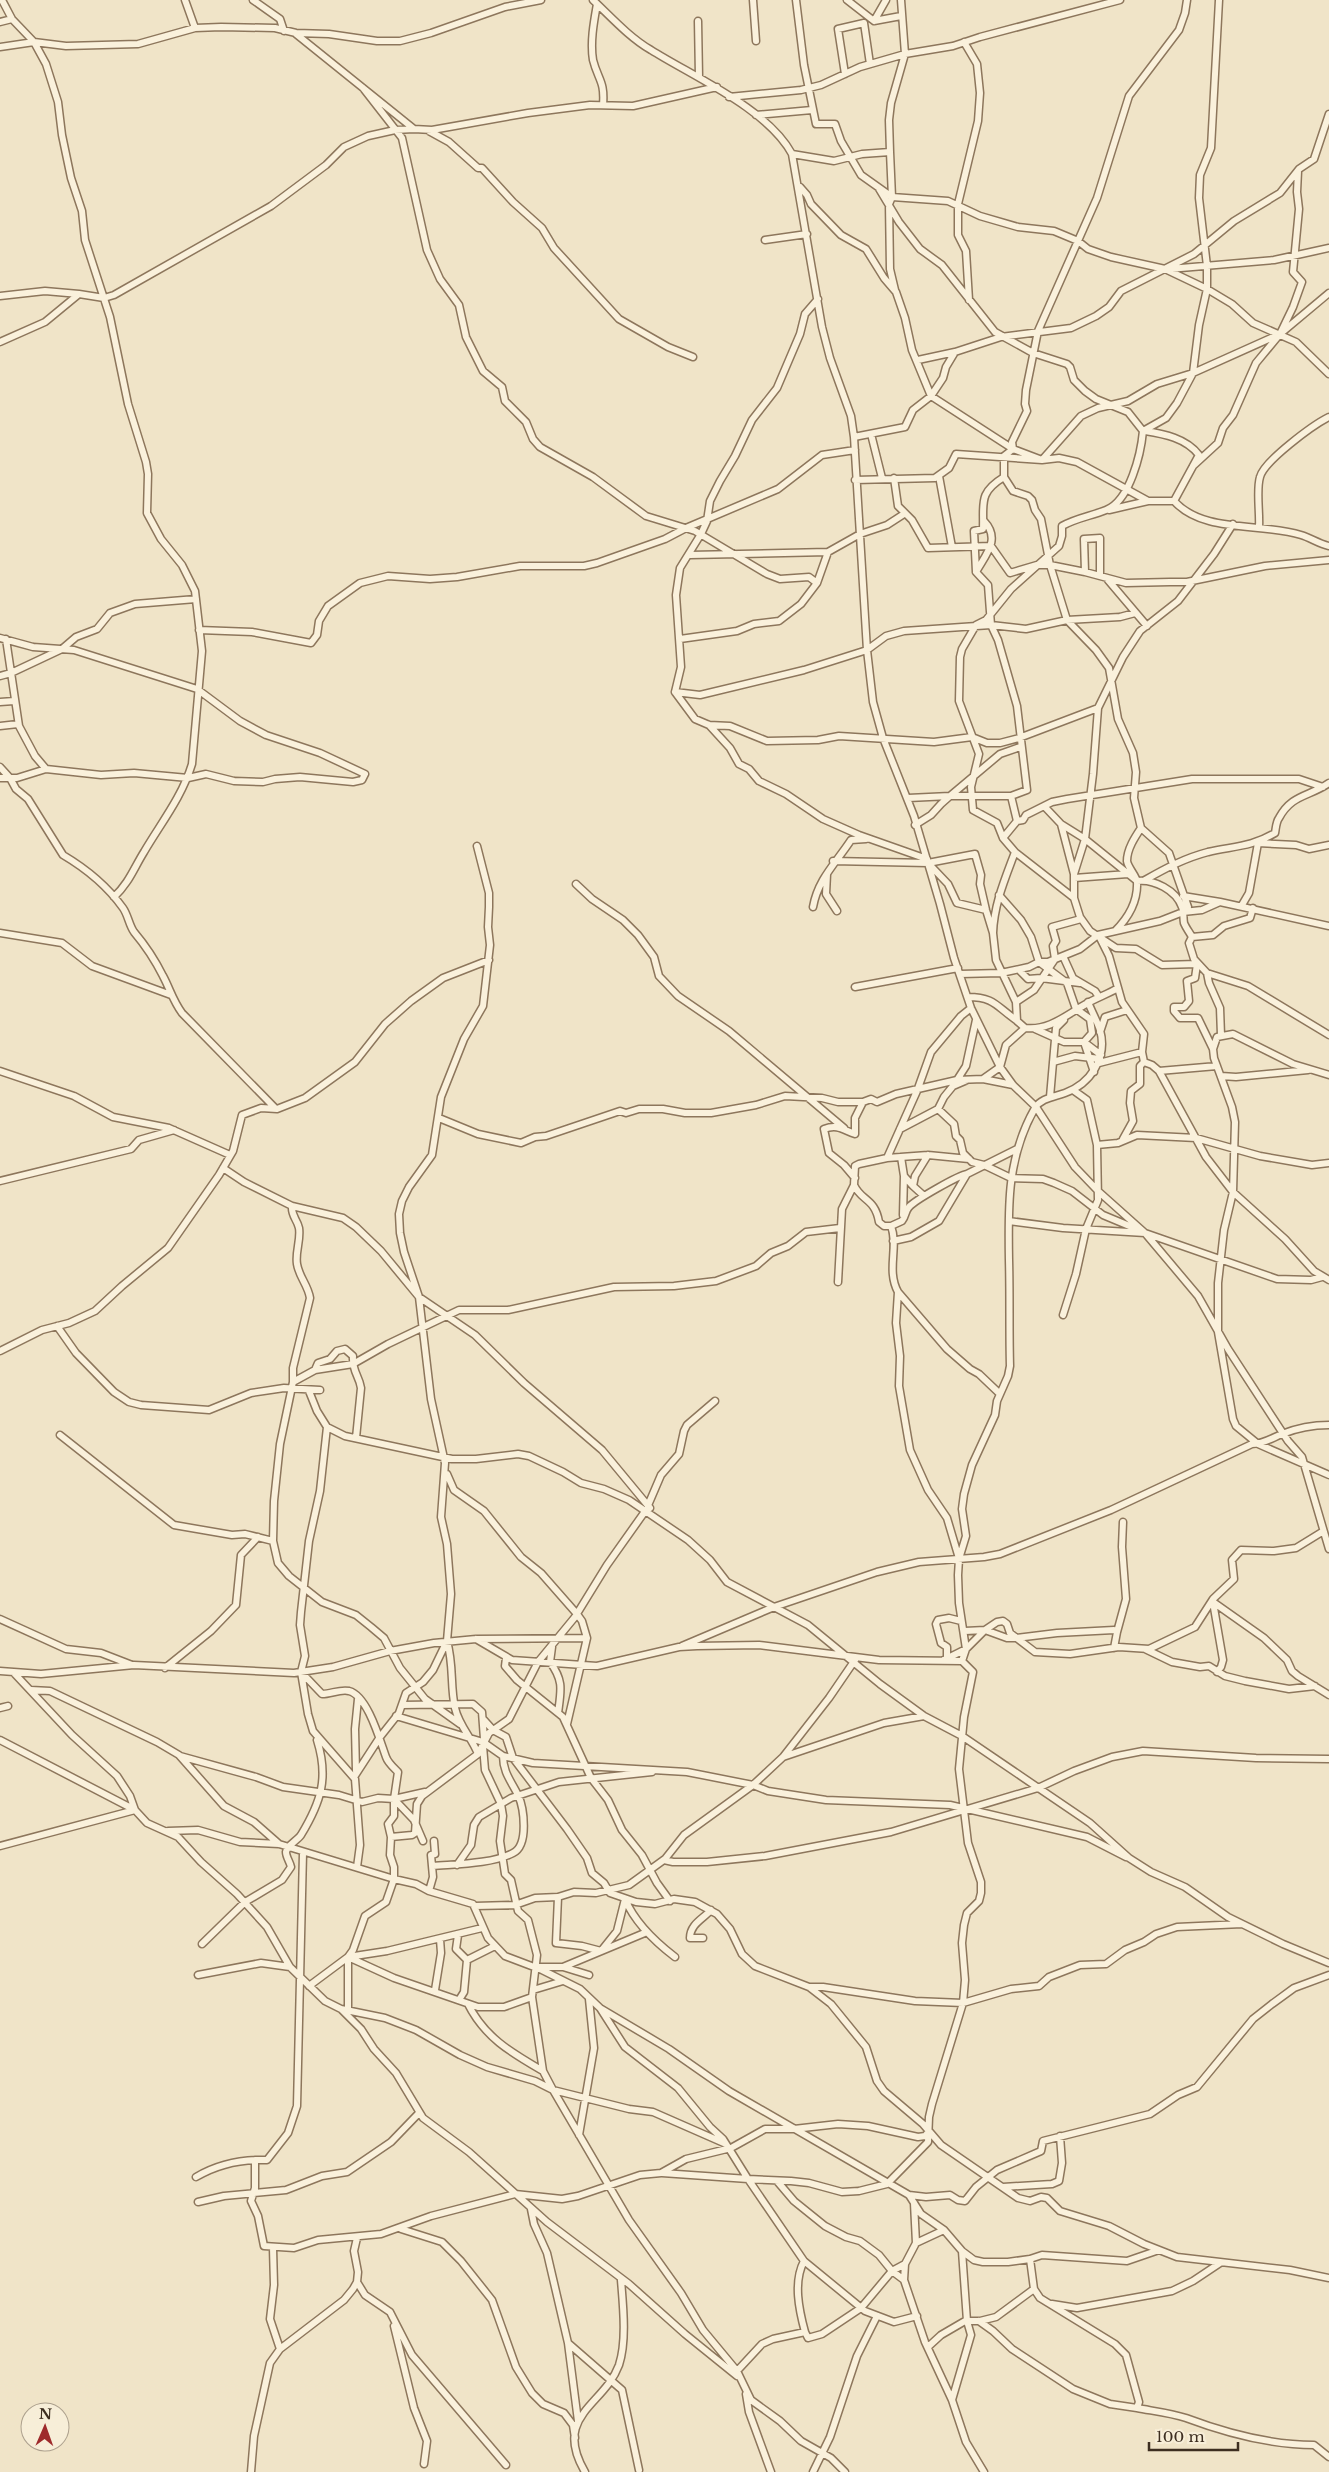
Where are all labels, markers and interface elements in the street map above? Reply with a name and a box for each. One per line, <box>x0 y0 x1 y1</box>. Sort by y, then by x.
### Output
north arrow <box>20 2402 70 2452</box>
text: N <box>39 2405 52 2423</box>
scale bar <box>1149 2420 1238 2452</box>
text: 100 m <box>1156 2427 1205 2446</box>

